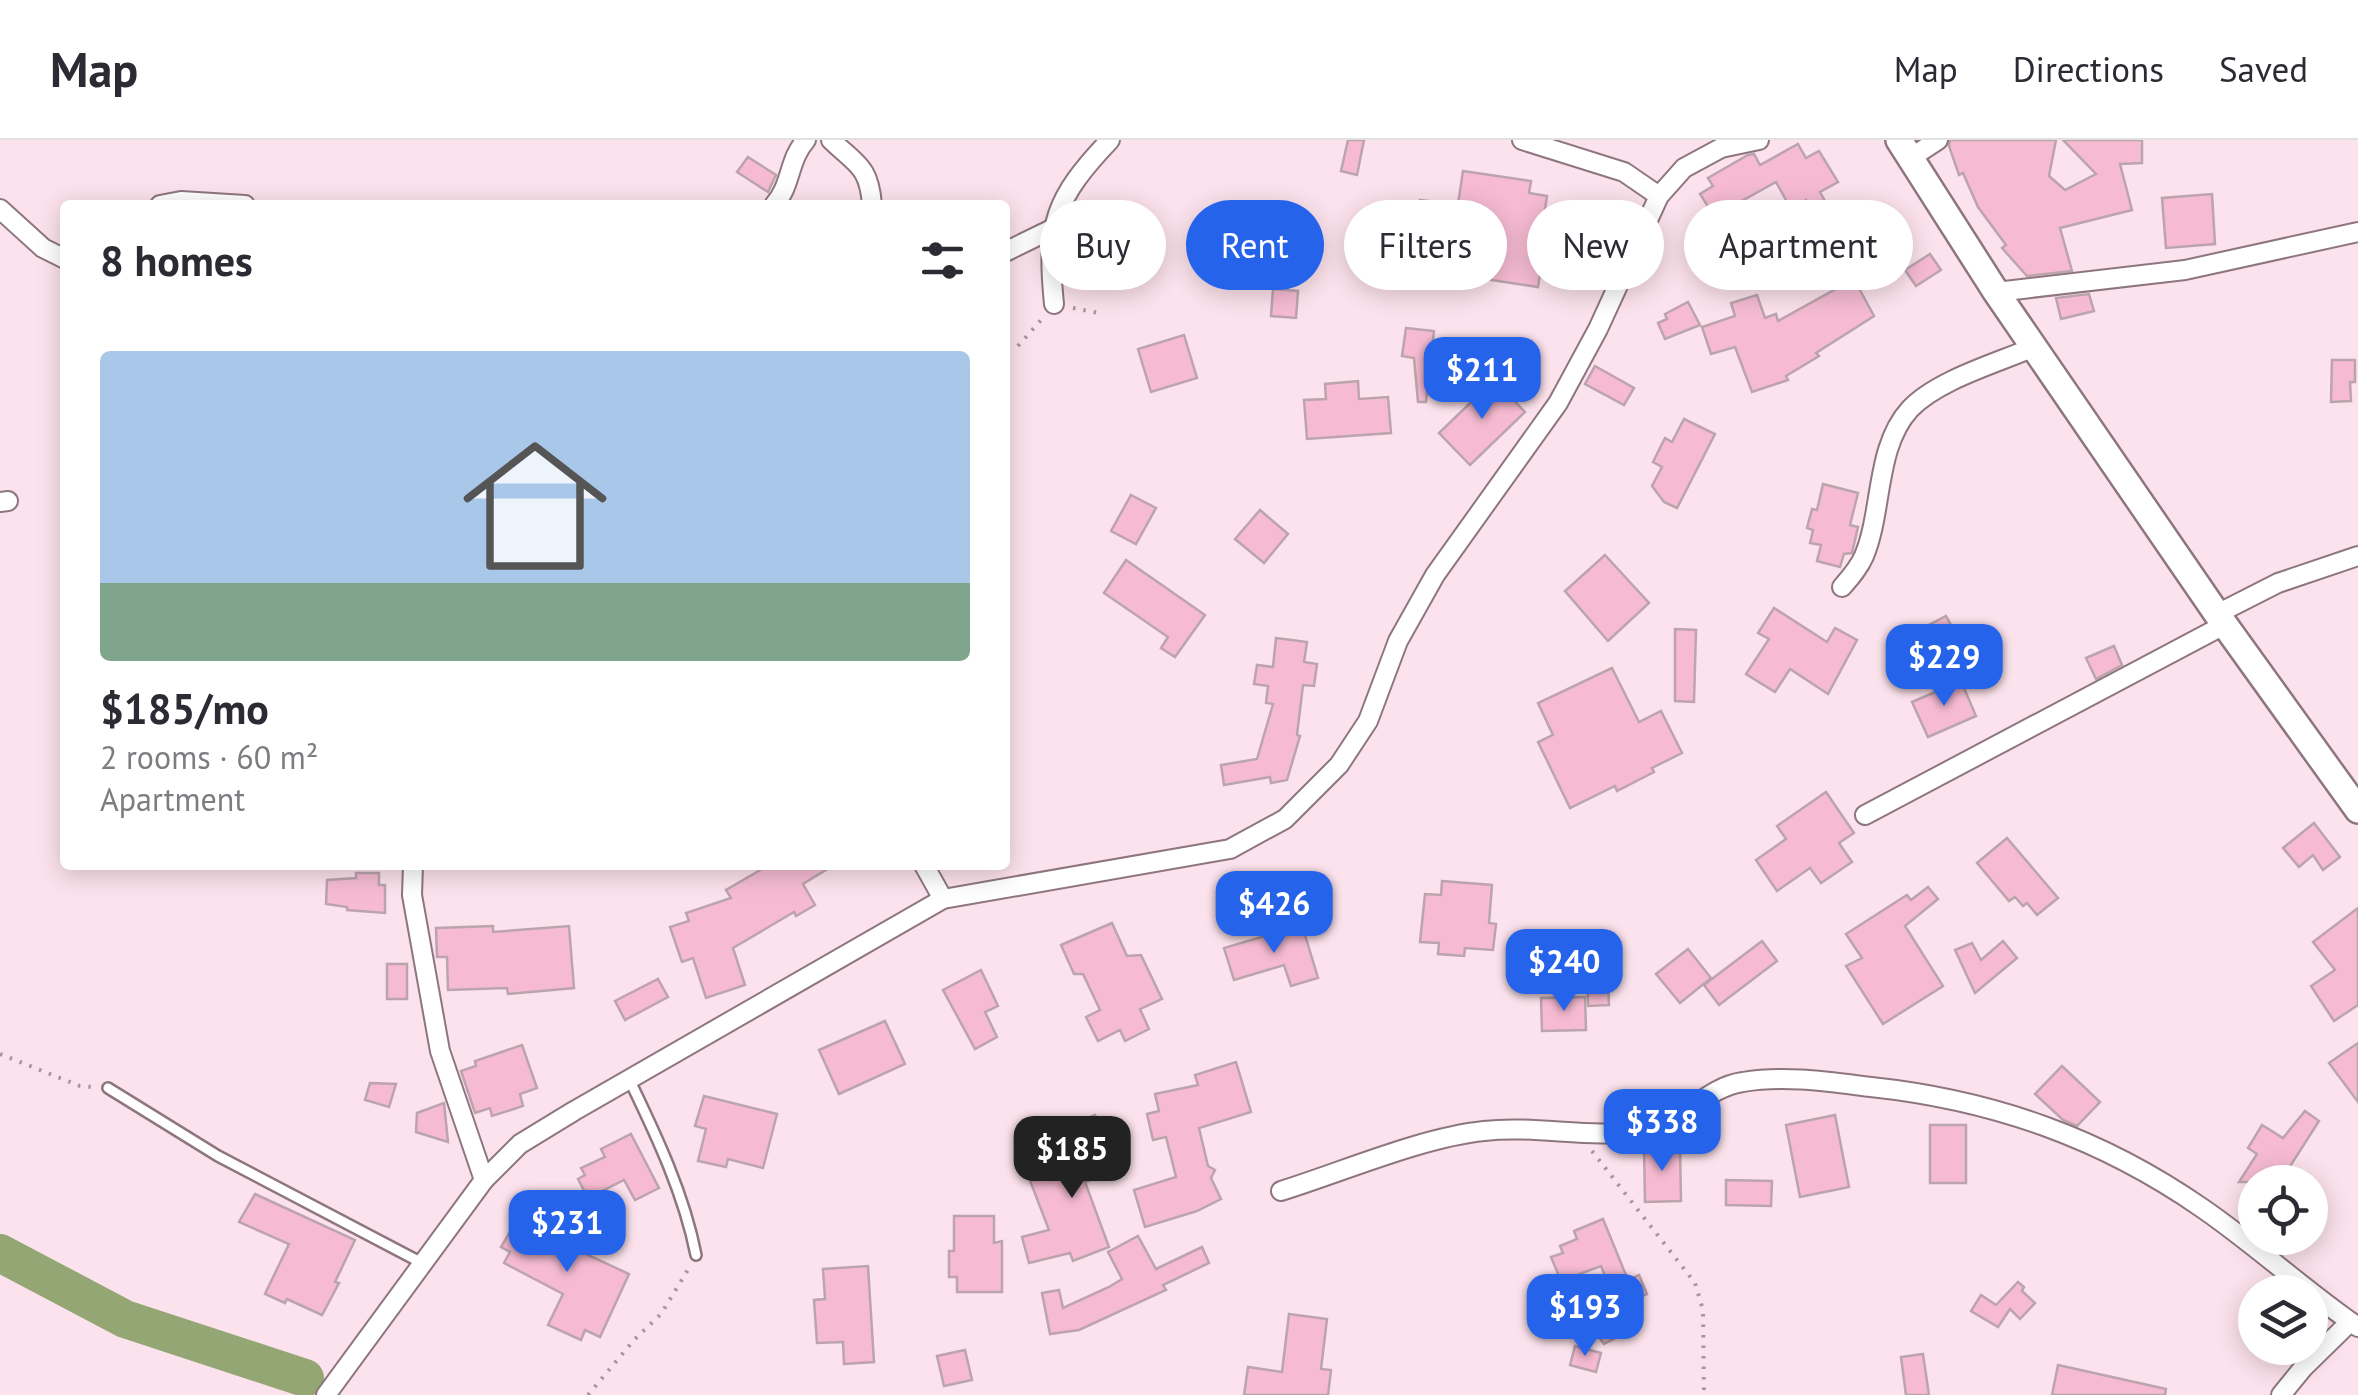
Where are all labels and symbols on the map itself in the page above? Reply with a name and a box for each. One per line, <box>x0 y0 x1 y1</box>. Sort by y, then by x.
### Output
pin: $211 <box>1423 337 1541 422</box>
pin: $229 <box>1885 624 2003 709</box>
pin: $426 <box>1215 871 1333 956</box>
pin: $240 <box>1505 929 1623 1014</box>
pin: $338 <box>1603 1089 1721 1174</box>
pin: $185 <box>1013 1116 1131 1201</box>
pin: $231 <box>508 1190 626 1275</box>
pin: $193 <box>1526 1274 1644 1359</box>

